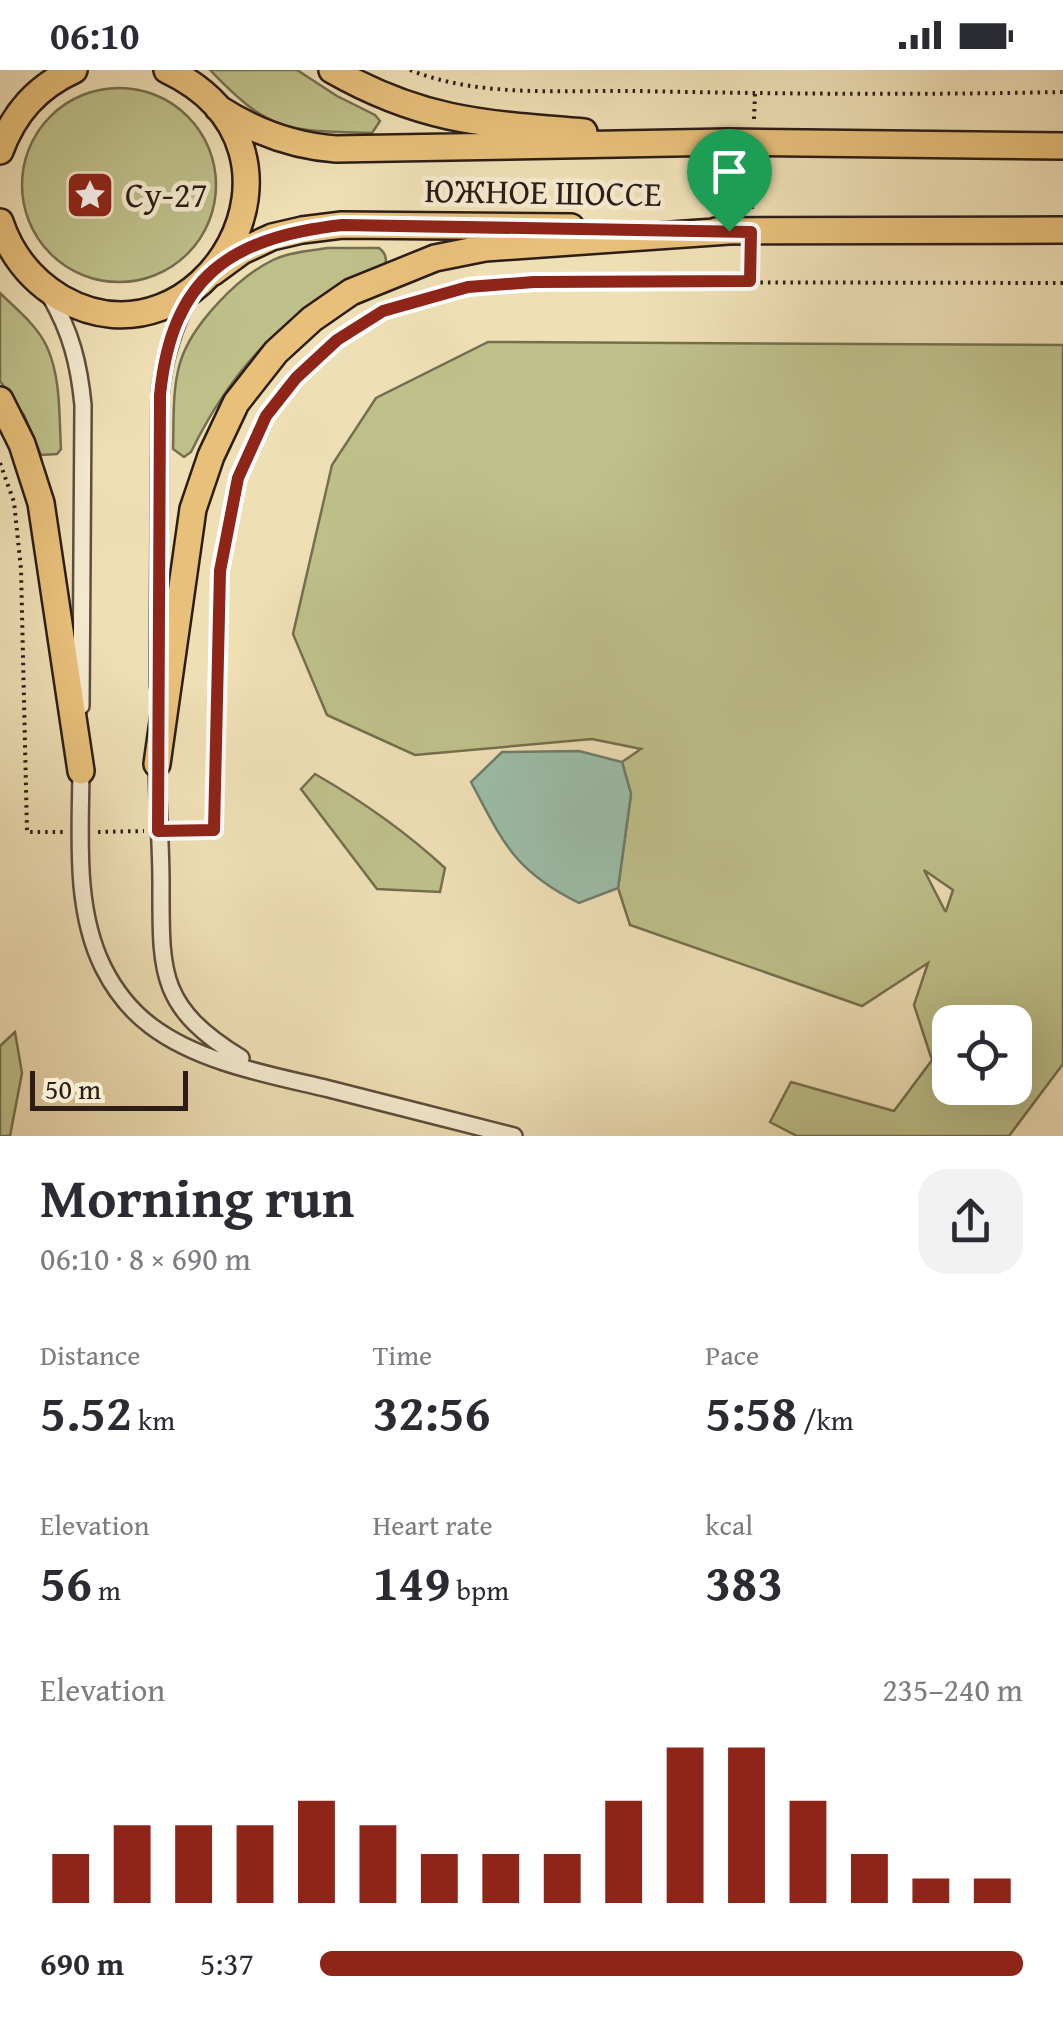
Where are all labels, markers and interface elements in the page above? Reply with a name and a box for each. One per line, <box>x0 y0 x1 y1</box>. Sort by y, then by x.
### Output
text: 06:10 <box>50 7 140 63</box>
pin <box>687 129 772 232</box>
icon: arrive <box>702 144 757 199</box>
street label: ЮЖНОЕ ШОССЕ <box>424 164 662 219</box>
place icon: Су-27 <box>64 169 116 221</box>
place label: Су-27 <box>125 169 208 220</box>
map controls <box>932 1005 1032 1105</box>
button: locate <box>932 1005 1032 1105</box>
scale bar <box>30 1066 188 1110</box>
text: 50 m <box>45 1068 101 1109</box>
text: Morning run <box>40 1157 354 1237</box>
button: share <box>918 1169 1023 1274</box>
text: 06:10 · 8 × 690 m <box>40 1235 251 1282</box>
text: Distance <box>40 1334 140 1375</box>
text: Time <box>373 1334 432 1375</box>
text: Pace <box>705 1334 759 1375</box>
text: 5.52 <box>40 1375 132 1448</box>
text: 32:56 <box>373 1375 490 1448</box>
text: 5:58 <box>705 1375 797 1448</box>
text: km <box>132 1399 175 1440</box>
text: /km <box>797 1399 854 1440</box>
text: Elevation <box>40 1504 150 1545</box>
text: Heart rate <box>373 1504 493 1545</box>
text: kcal <box>705 1504 753 1545</box>
text: 56 <box>40 1545 92 1618</box>
text: 149 <box>373 1545 450 1618</box>
text: 383 <box>705 1545 783 1618</box>
text: m <box>92 1569 121 1610</box>
text: bpm <box>450 1569 509 1610</box>
text: Elevation <box>40 1666 165 1713</box>
text: 235–240 m <box>882 1666 1023 1713</box>
text: 690 m <box>40 1940 124 1987</box>
text: 5:37 <box>200 1940 254 1987</box>

